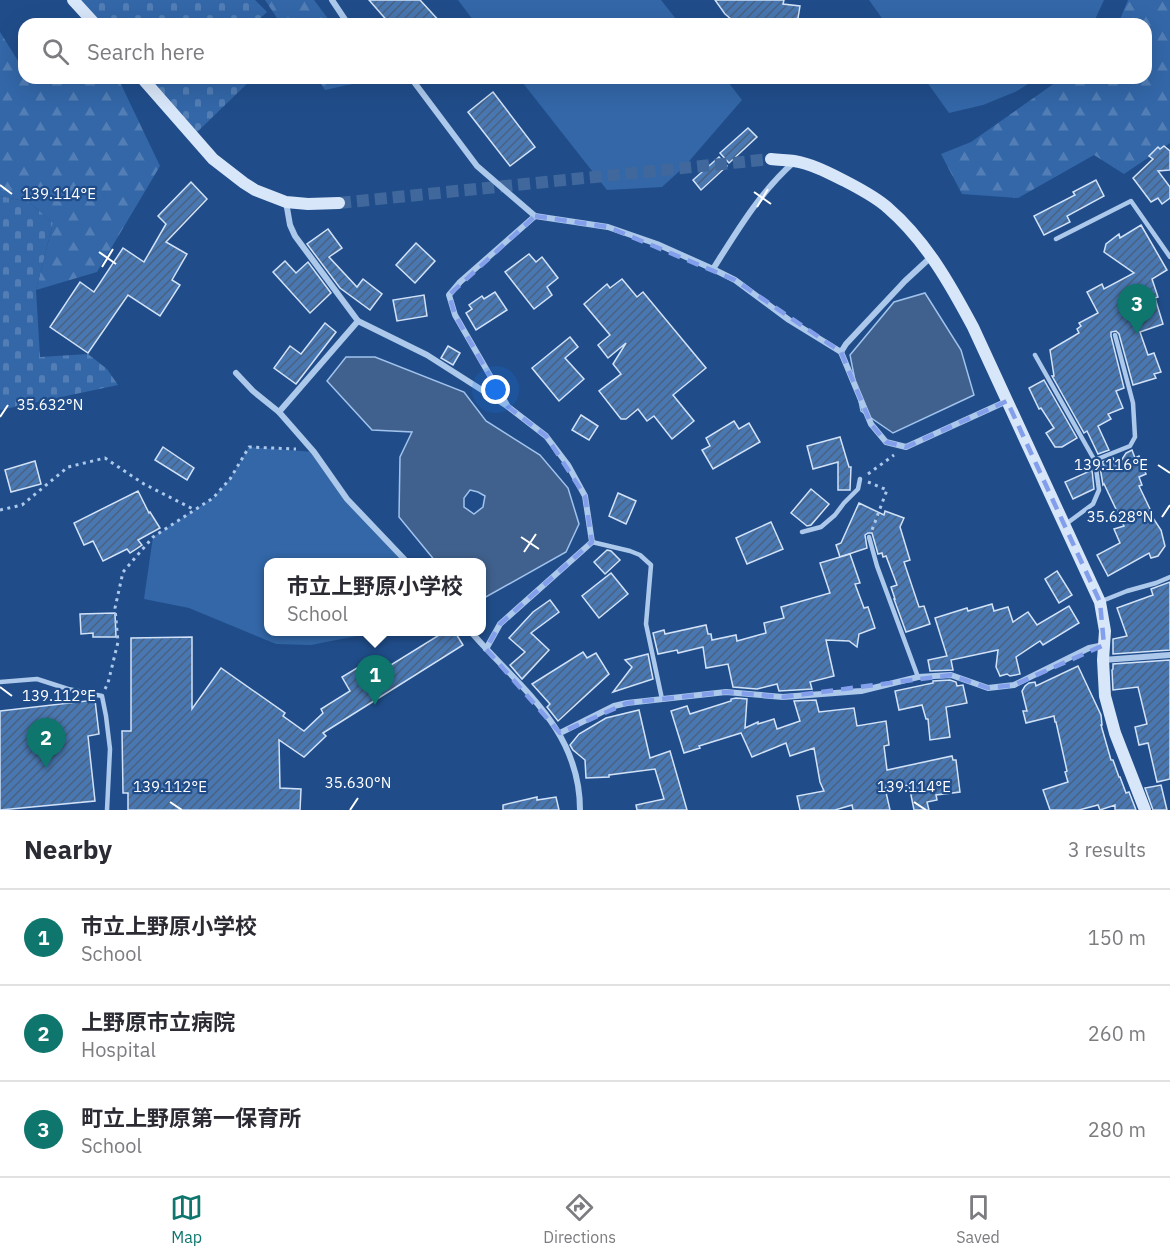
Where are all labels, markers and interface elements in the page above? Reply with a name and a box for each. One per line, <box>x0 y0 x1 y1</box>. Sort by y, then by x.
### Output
search box <box>18 18 1152 84</box>
icon: search <box>39 35 72 68</box>
text: Search here <box>87 37 205 66</box>
text: 139.114°E <box>22 184 96 203</box>
pin: 3 <box>1118 284 1156 334</box>
your location <box>481 375 510 404</box>
text: 35.632°N <box>17 395 83 414</box>
text: 139.116°E <box>1074 455 1148 474</box>
text: 35.628°N <box>1087 507 1153 526</box>
popup <box>264 558 486 636</box>
text: 市立上野原小学校 <box>287 571 463 600</box>
text: School <box>287 600 348 627</box>
pin: 1 <box>356 656 394 705</box>
text: 139.112°E <box>22 686 96 705</box>
pin: 2 <box>26 718 66 768</box>
text: 35.630°N <box>325 773 391 792</box>
text: 139.112°E <box>133 777 207 796</box>
text: 139.114°E <box>877 777 951 796</box>
text: Nearby <box>24 832 112 866</box>
text: 3 results <box>1068 836 1146 863</box>
text: 市立上野原小学校 <box>81 911 257 940</box>
text: 1 <box>38 924 50 951</box>
text: 150 m <box>1088 924 1146 951</box>
text: School <box>81 940 142 967</box>
text: 上野原市立病院 <box>81 1007 235 1036</box>
text: 2 <box>38 1020 50 1047</box>
text: 260 m <box>1088 1020 1146 1047</box>
text: Hospital <box>81 1036 156 1063</box>
text: 町立上野原第一保育所 <box>81 1103 301 1132</box>
text: 3 <box>38 1116 50 1143</box>
text: 280 m <box>1088 1116 1146 1143</box>
text: School <box>81 1132 142 1159</box>
tab: Map <box>170 1191 203 1247</box>
tab: Directions <box>543 1191 616 1247</box>
tab: Saved <box>956 1191 1000 1247</box>

